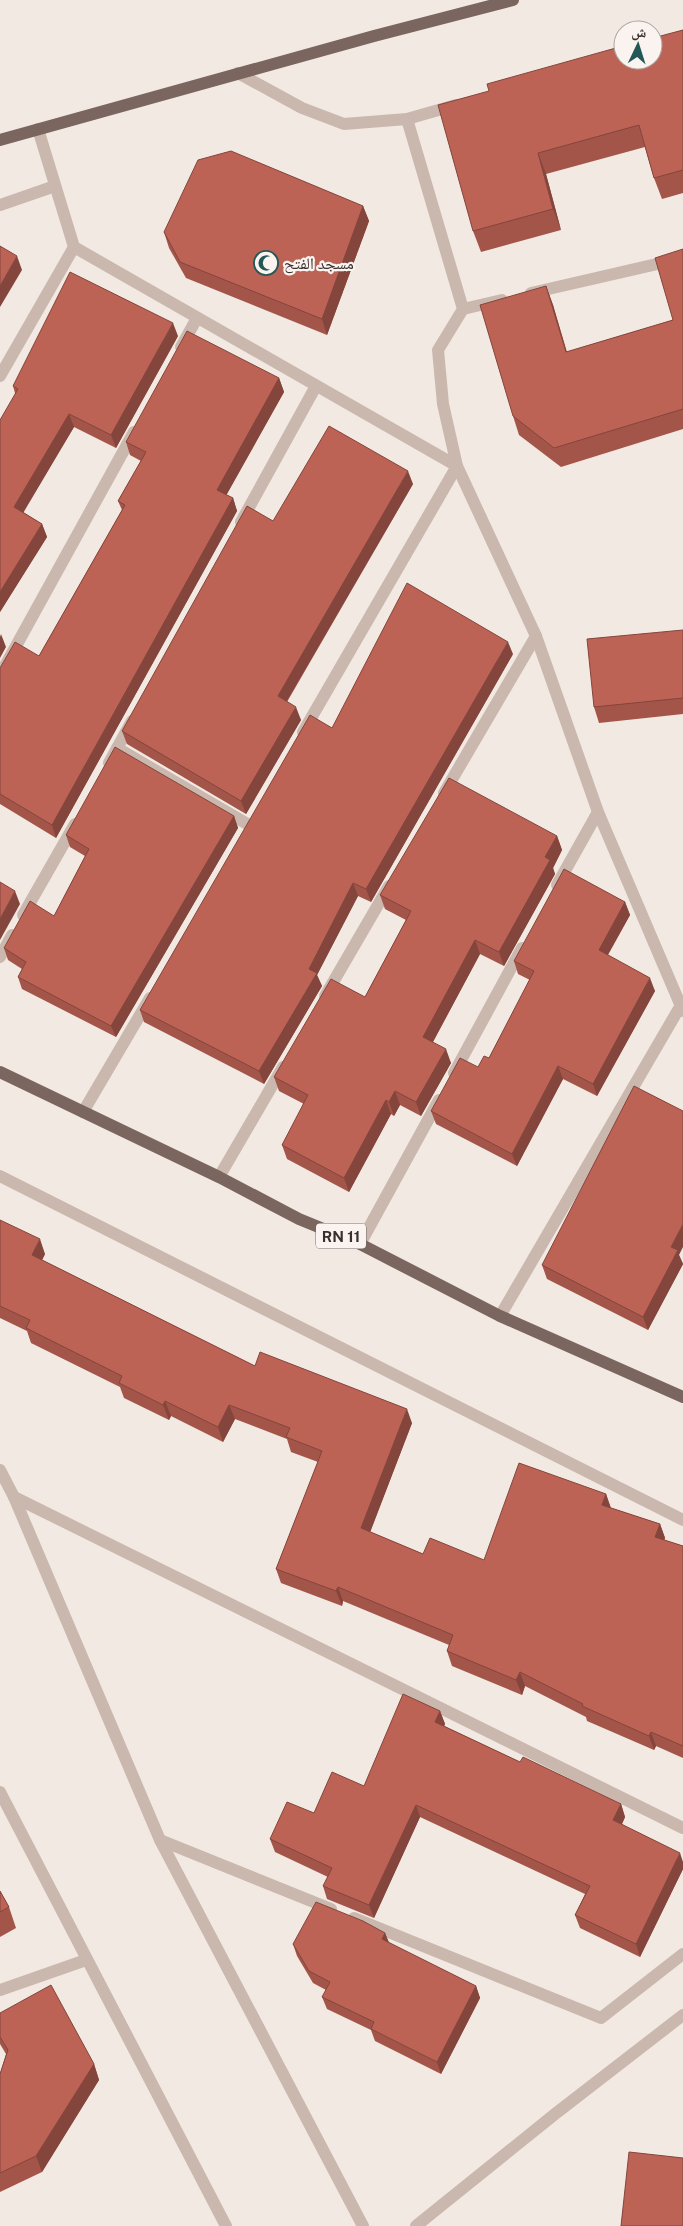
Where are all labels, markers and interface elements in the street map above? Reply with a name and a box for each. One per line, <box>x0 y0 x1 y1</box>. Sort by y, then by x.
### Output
north arrow <box>613 20 663 70</box>
text: ش <box>631 24 647 42</box>
mosque icon: مسجد الفتح <box>253 250 279 276</box>
place label: مسجد الفتح <box>284 254 354 274</box>
road number: RN 11 <box>316 1224 366 1248</box>

